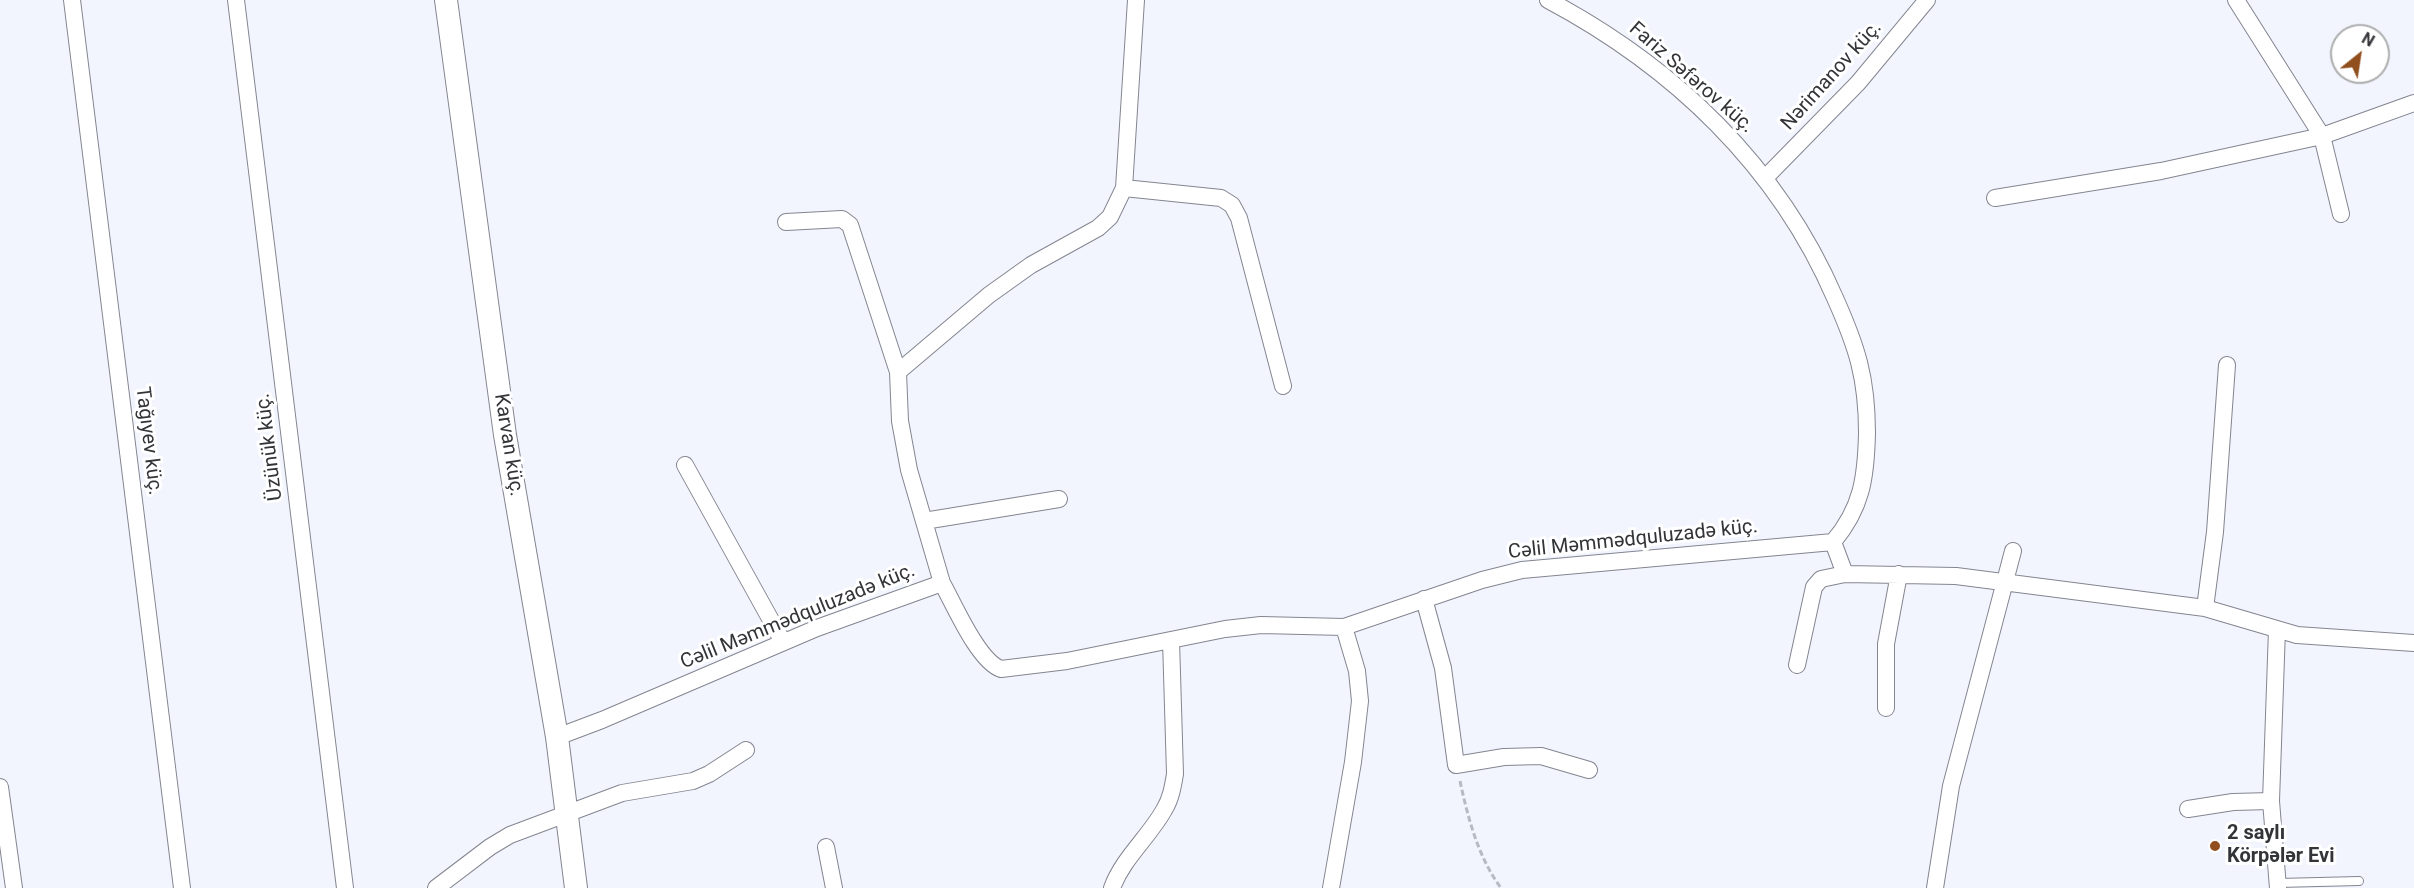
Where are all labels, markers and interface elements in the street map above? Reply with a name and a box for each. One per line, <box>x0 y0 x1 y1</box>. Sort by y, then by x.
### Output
street label: Nərimanov küç. <box>1777 16 1887 136</box>
street label: Fariz Səfərov küç. <box>1624 17 1758 139</box>
north arrow <box>2330 24 2390 84</box>
text: N <box>2359 29 2378 51</box>
street label: Tağıyev küç. <box>129 385 167 497</box>
street label: Üzünük küç. <box>252 392 288 502</box>
street label: Karvan küç. <box>488 392 528 498</box>
street label: Cəlil Məmmədquluzadə küç. <box>1507 515 1759 565</box>
street label: Cəlil Məmmədquluzadə küç. <box>677 559 919 675</box>
place label: 2 saylı Körpələr Evi <box>2227 822 2334 869</box>
marker: 2 saylı Körpələr Evi <box>2208 839 2222 853</box>

